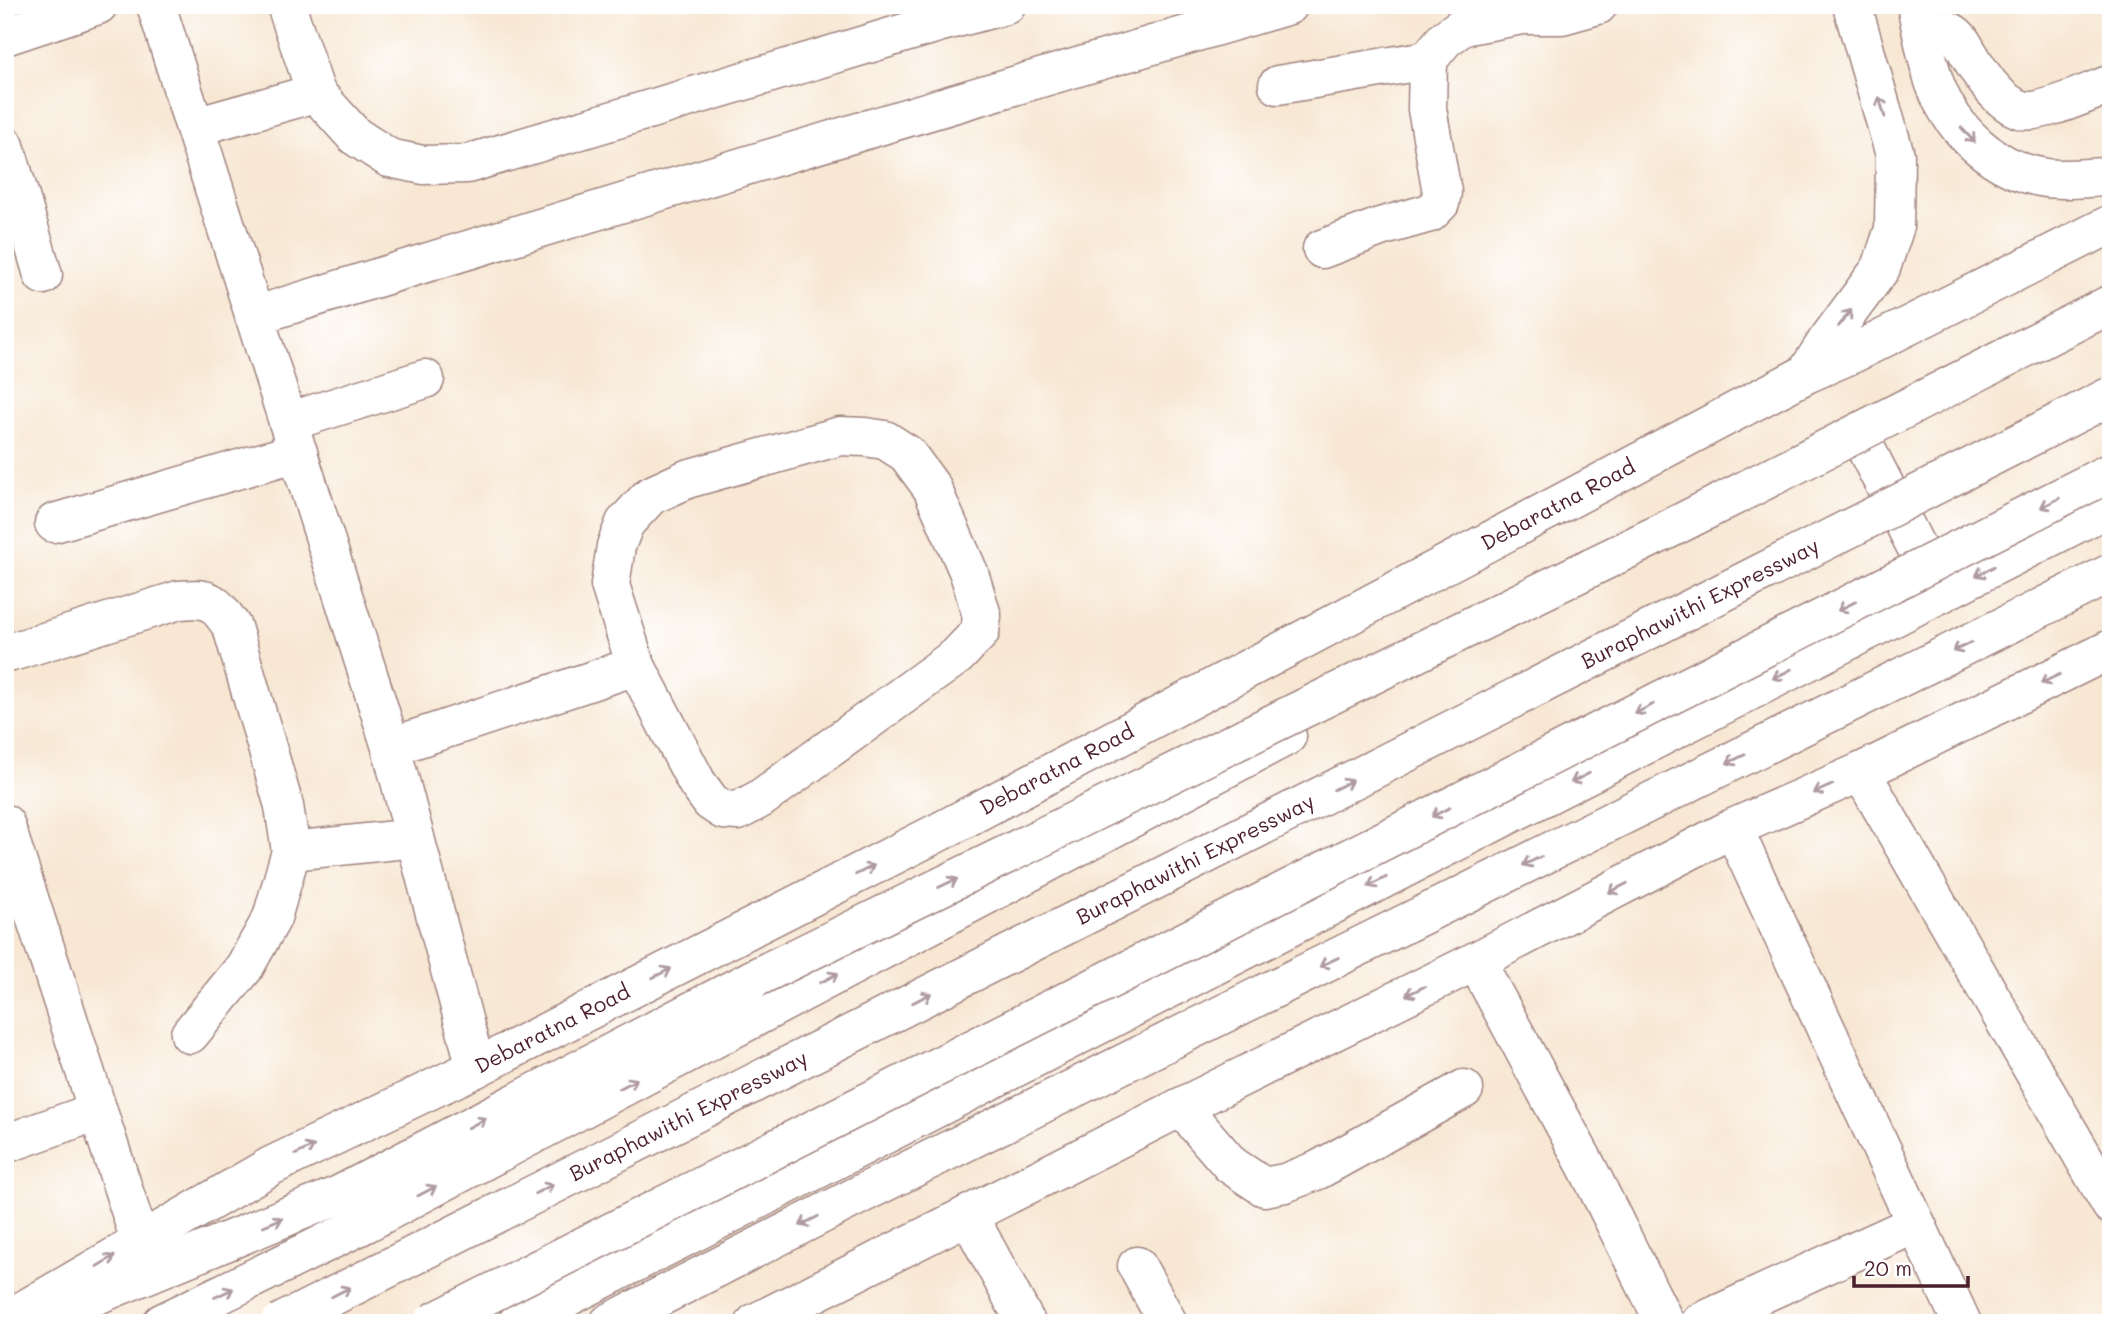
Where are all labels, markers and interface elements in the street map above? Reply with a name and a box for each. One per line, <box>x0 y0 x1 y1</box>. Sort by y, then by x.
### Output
one-way arrow <box>1874 96 1887 118</box>
one-way arrow <box>1960 125 1976 143</box>
one-way arrow <box>1837 310 1852 328</box>
street label: Debaratna Road <box>1476 452 1639 555</box>
one-way arrow <box>2040 497 2061 511</box>
street label: Buraphawithi Expressway <box>1576 531 1823 674</box>
one-way arrow <box>1975 564 1996 578</box>
one-way arrow <box>1837 599 1858 613</box>
one-way arrow <box>1952 641 1973 655</box>
one-way arrow <box>1772 668 1793 682</box>
one-way arrow <box>2040 673 2060 687</box>
one-way arrow <box>1634 702 1655 716</box>
street label: Debaratna Road <box>974 717 1138 820</box>
one-way arrow <box>1726 753 1747 767</box>
one-way arrow <box>1570 772 1591 785</box>
one-way arrow <box>1332 777 1353 791</box>
one-way arrow <box>1812 783 1834 796</box>
street label: Buraphawithi Expressway <box>1071 787 1318 930</box>
one-way arrow <box>1431 805 1452 819</box>
one-way arrow <box>1522 854 1543 868</box>
one-way arrow <box>854 862 875 876</box>
one-way arrow <box>1367 875 1388 889</box>
one-way arrow <box>937 876 958 890</box>
one-way arrow <box>1608 881 1629 895</box>
one-way arrow <box>1319 955 1340 969</box>
one-way arrow <box>651 966 672 980</box>
one-way arrow <box>818 971 839 984</box>
street label: Debaratna Road <box>470 977 634 1078</box>
one-way arrow <box>1405 984 1426 998</box>
one-way arrow <box>911 990 932 1004</box>
street label: Buraphawithi Expressway <box>564 1043 811 1186</box>
one-way arrow <box>617 1077 638 1091</box>
one-way arrow <box>467 1115 487 1129</box>
one-way arrow <box>294 1143 315 1156</box>
one-way arrow <box>533 1182 554 1196</box>
one-way arrow <box>416 1183 437 1197</box>
one-way arrow <box>799 1214 820 1228</box>
one-way arrow <box>262 1215 283 1228</box>
scale bar <box>1854 1244 1967 1288</box>
one-way arrow <box>96 1254 116 1268</box>
text: 20 m <box>1864 1254 1912 1281</box>
one-way arrow <box>330 1284 351 1298</box>
one-way arrow <box>213 1285 234 1299</box>

